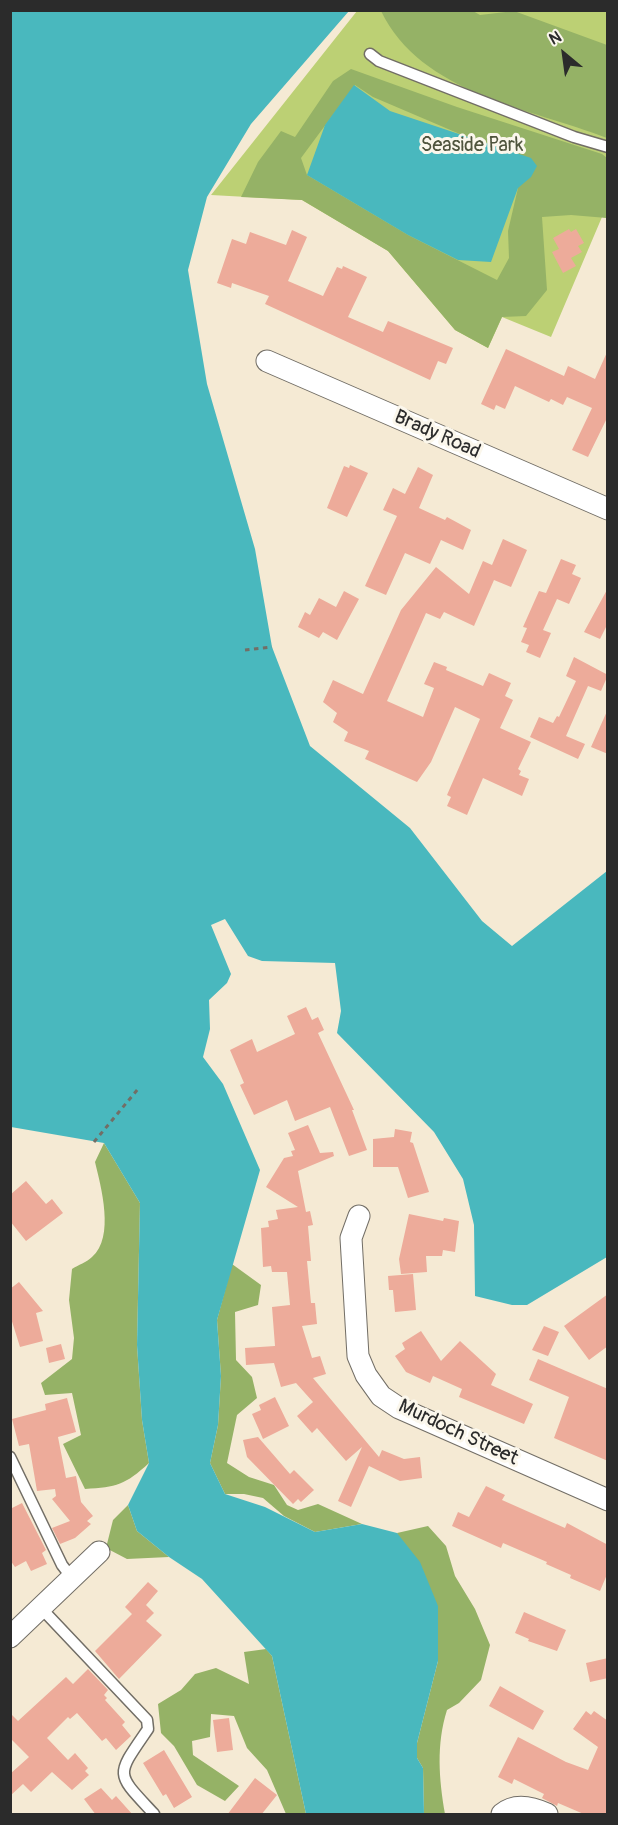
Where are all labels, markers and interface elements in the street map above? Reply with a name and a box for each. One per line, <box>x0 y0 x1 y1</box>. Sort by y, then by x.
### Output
north arrow <box>534 24 594 84</box>
text: N <box>546 27 565 50</box>
park label: Seaside Park <box>421 134 523 158</box>
street label: Brady Road <box>390 405 484 465</box>
street label: Murdoch Street <box>394 1395 522 1471</box>

